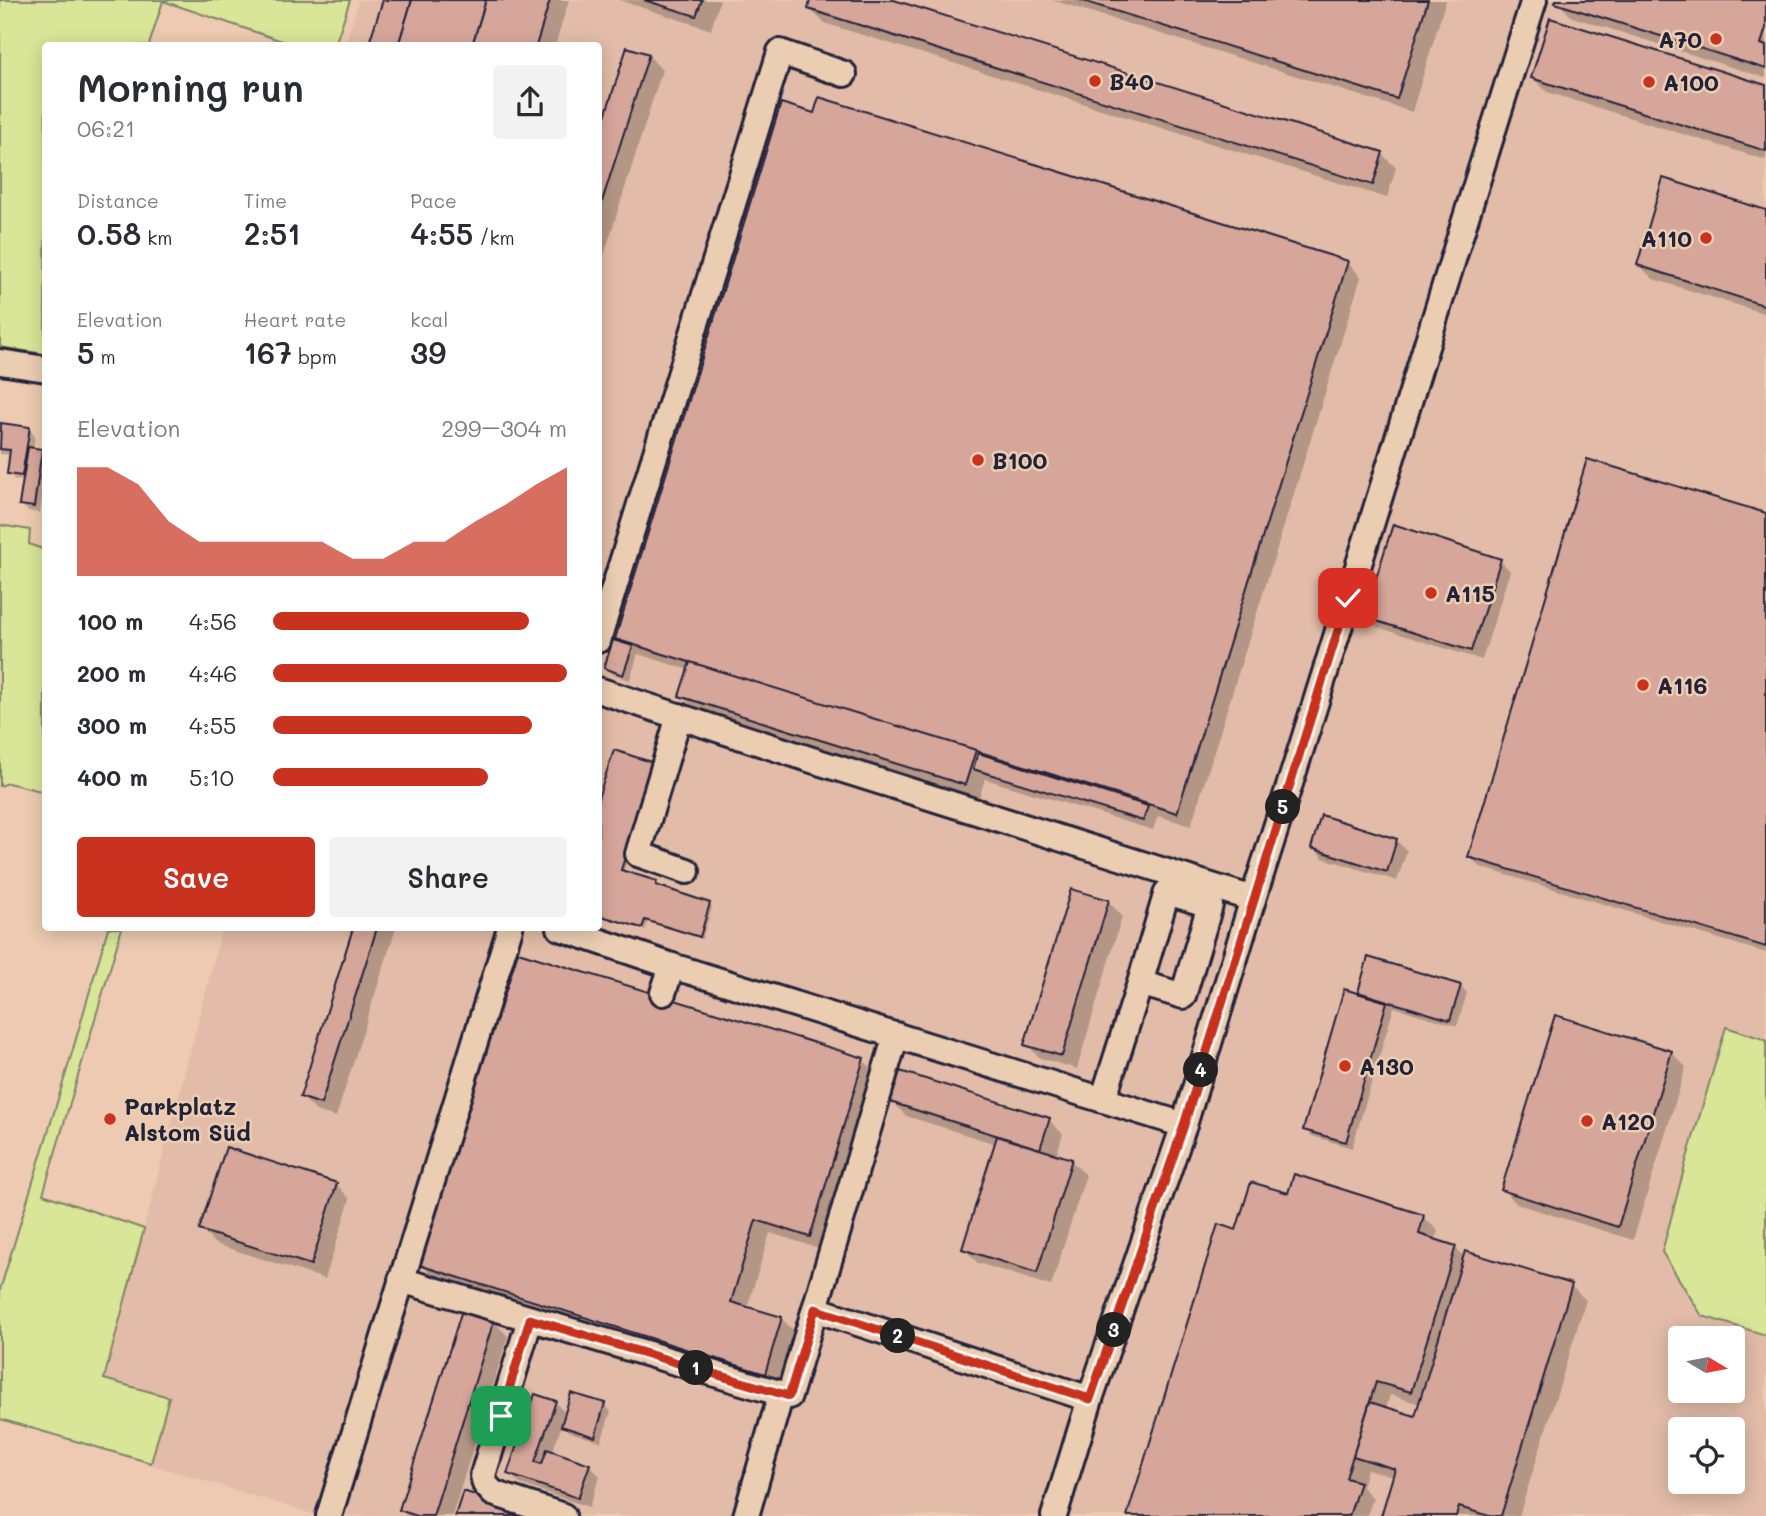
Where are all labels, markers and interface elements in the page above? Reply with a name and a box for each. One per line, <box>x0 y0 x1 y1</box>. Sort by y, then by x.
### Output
place label: A70 <box>1658 24 1702 54</box>
marker: A70 <box>1708 31 1724 47</box>
text: Morning run <box>77 62 304 112</box>
button: share <box>493 65 567 139</box>
place label: B40 <box>1109 66 1154 96</box>
place label: A100 <box>1663 67 1719 97</box>
marker: B40 <box>1087 73 1103 89</box>
marker: A100 <box>1641 74 1657 90</box>
text: 06:21 <box>77 113 135 143</box>
text: Distance <box>77 188 159 213</box>
text: Time <box>244 188 287 213</box>
text: Pace <box>410 188 457 213</box>
text: 0.58 <box>77 213 141 253</box>
text: 2:51 <box>244 213 301 253</box>
text: 4:55 <box>410 213 473 253</box>
place label: A110 <box>1641 223 1692 253</box>
text: km <box>141 225 172 250</box>
text: /km <box>473 225 515 250</box>
marker: A110 <box>1698 230 1714 246</box>
text: Elevation <box>77 307 162 332</box>
text: Heart rate <box>244 307 346 332</box>
text: kcal <box>410 307 448 332</box>
text: 5 <box>77 332 95 372</box>
text: 167 <box>244 332 292 372</box>
text: 39 <box>410 332 446 372</box>
text: m <box>95 344 116 369</box>
text: bpm <box>292 344 337 369</box>
text: Elevation <box>77 413 180 443</box>
text: 299–304 m <box>441 413 567 443</box>
place label: B100 <box>992 445 1047 475</box>
marker: B100 <box>970 452 986 468</box>
pin <box>1318 568 1378 628</box>
place label: A115 <box>1445 578 1495 608</box>
icon: check <box>1329 579 1367 617</box>
marker: A115 <box>1423 585 1439 601</box>
text: 100 m <box>77 606 143 636</box>
text: 4:56 <box>189 606 237 636</box>
text: 200 m <box>77 658 146 688</box>
text: 4:46 <box>189 658 237 688</box>
place label: A116 <box>1657 670 1707 700</box>
marker: A116 <box>1635 677 1651 693</box>
text: 300 m <box>77 710 147 740</box>
text: 4:55 <box>189 710 236 740</box>
text: 400 m <box>77 762 148 792</box>
text: 5:10 <box>189 762 234 792</box>
pin: 5 <box>1266 790 1300 824</box>
text: 5 <box>1277 794 1288 819</box>
button: Save <box>77 837 315 917</box>
button: Share <box>329 837 567 917</box>
place label: A130 <box>1359 1051 1414 1081</box>
pin: 4 <box>1184 1052 1218 1088</box>
text: 4 <box>1194 1057 1207 1082</box>
marker: A130 <box>1337 1058 1353 1074</box>
place label: Parkplatz Alstom Süd <box>124 1091 251 1147</box>
place label: A120 <box>1601 1106 1655 1136</box>
marker: Parkplatz Alstom Süd <box>102 1111 118 1127</box>
marker: A120 <box>1579 1113 1595 1129</box>
pin: 3 <box>1096 1312 1132 1348</box>
text: 3 <box>1108 1317 1119 1342</box>
pin: 2 <box>880 1318 916 1354</box>
text: 2 <box>892 1323 903 1348</box>
north arrow <box>1668 1326 1745 1404</box>
map controls <box>1668 1326 1745 1494</box>
pin: 1 <box>678 1350 714 1386</box>
text: 1 <box>691 1355 700 1380</box>
pin <box>471 1386 531 1446</box>
icon: arrive <box>482 1397 520 1435</box>
button: locate <box>1668 1417 1745 1494</box>

